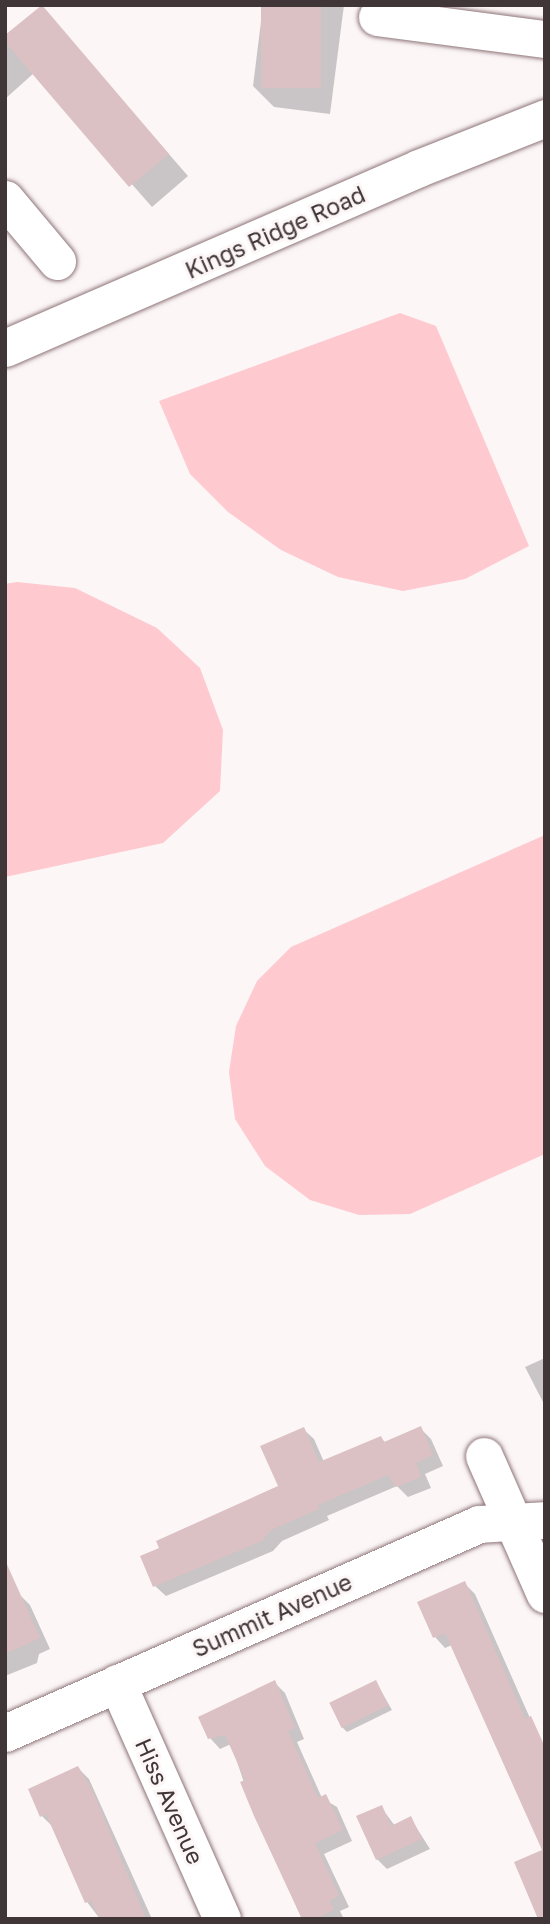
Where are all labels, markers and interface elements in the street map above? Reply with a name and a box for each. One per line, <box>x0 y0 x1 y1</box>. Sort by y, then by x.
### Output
street label: Kings Ridge Road <box>181 180 369 284</box>
street label: Summit Avenue <box>188 1567 356 1663</box>
street label: Hiss Avenue <box>130 1734 210 1868</box>

